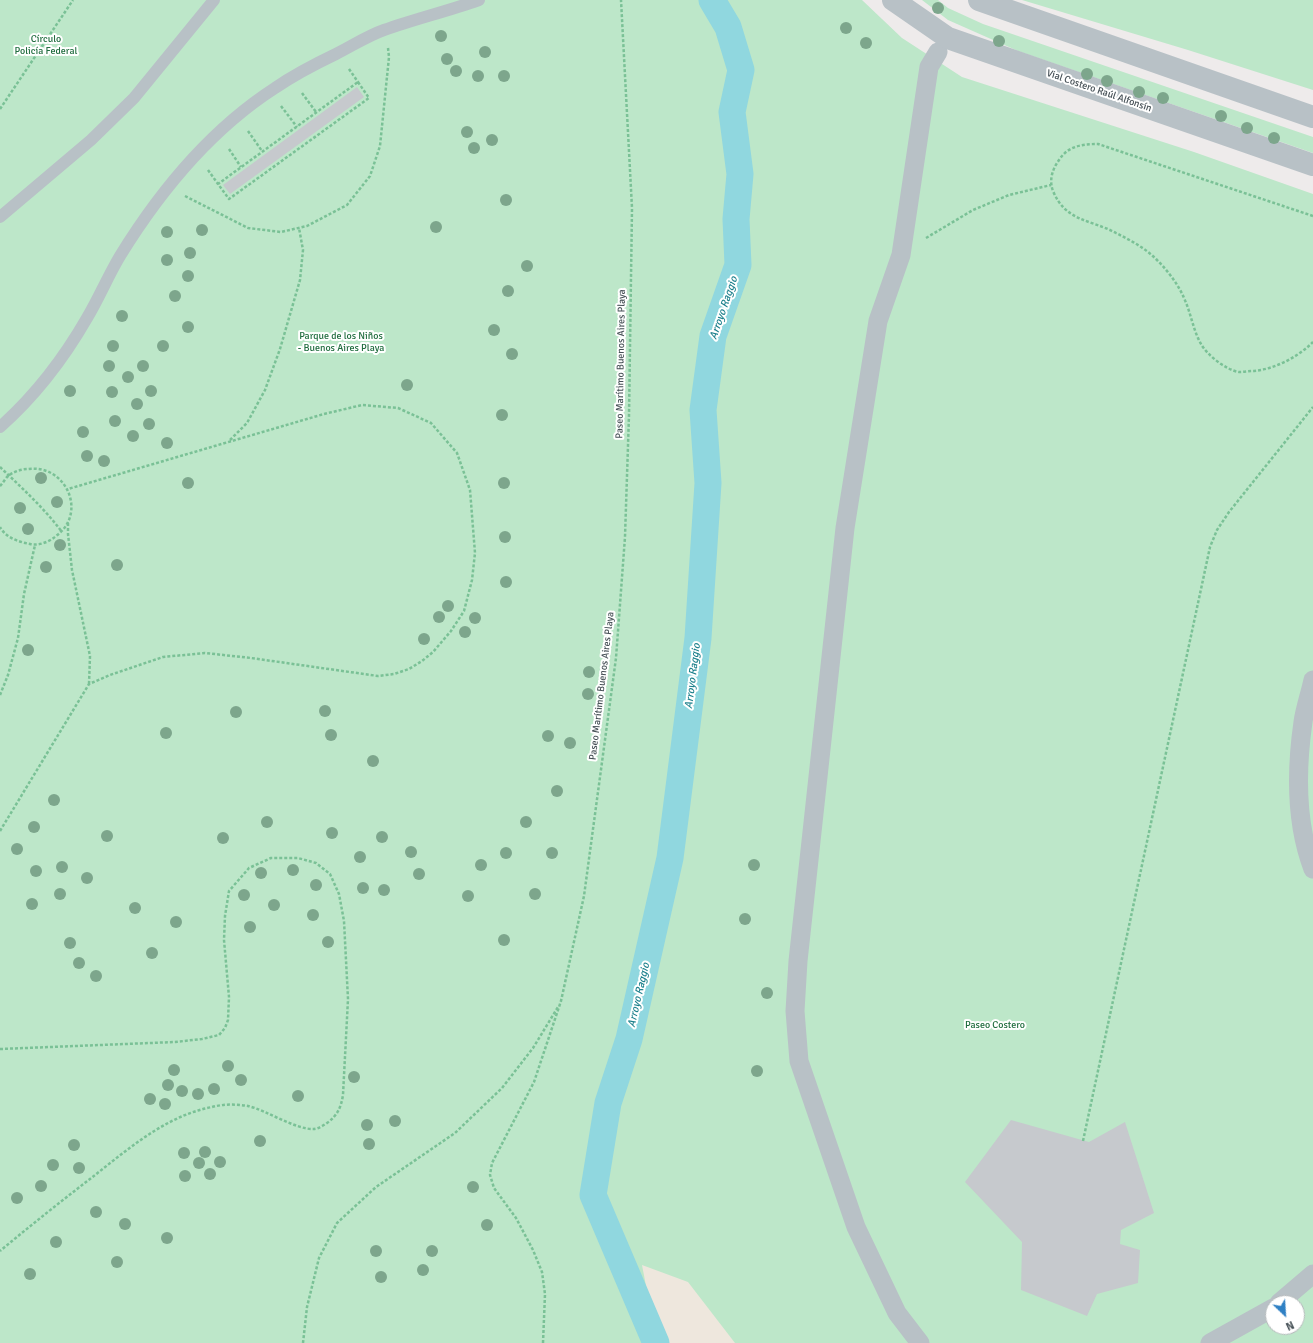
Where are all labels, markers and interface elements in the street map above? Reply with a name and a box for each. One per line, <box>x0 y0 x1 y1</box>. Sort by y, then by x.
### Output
park label: Círculo Policía Federal <box>15 33 77 56</box>
street label: Vial Costero Raúl Alfonsín <box>1045 67 1153 115</box>
water label: Arroyo Raggio <box>707 275 741 341</box>
street label: Paseo Marítimo Buenos Aires Playa <box>614 289 628 439</box>
park label: Parque de los Niños - Buenos Aires Playa <box>298 330 384 354</box>
street label: Paseo Marítimo Buenos Aires Playa <box>587 611 617 761</box>
water label: Arroyo Raggio <box>682 643 704 709</box>
water label: Arroyo Raggio <box>625 962 653 1028</box>
park label: Paseo Costero <box>965 1019 1025 1031</box>
north arrow <box>1265 1295 1305 1335</box>
text: N <box>1284 1318 1296 1333</box>

